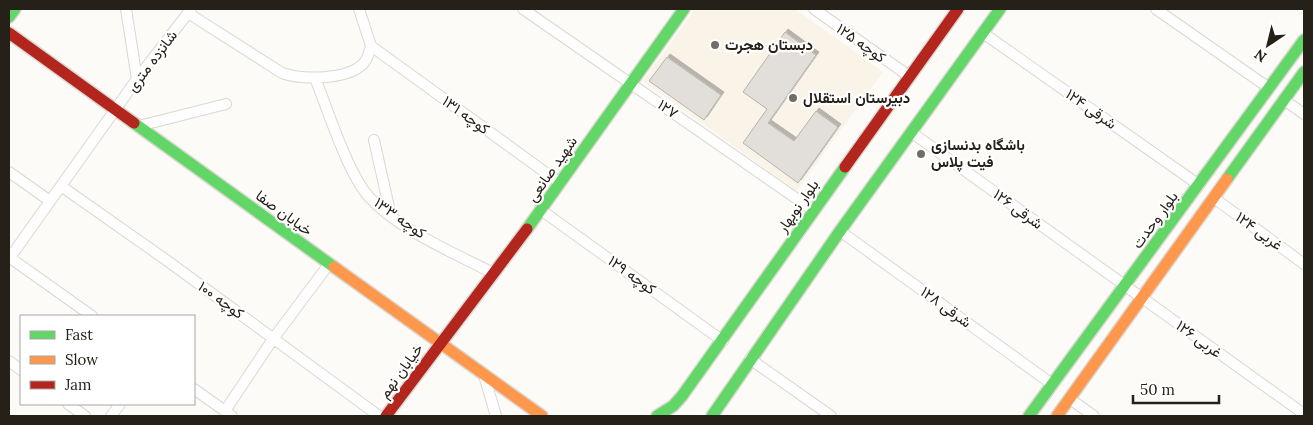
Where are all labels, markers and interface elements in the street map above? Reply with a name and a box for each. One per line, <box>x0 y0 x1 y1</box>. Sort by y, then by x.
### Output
street label: کوچه ۱۲۵ <box>832 19 890 67</box>
north arrow <box>1243 20 1293 70</box>
street label: شانزده متری <box>122 26 182 96</box>
place label: دبستان هجرت <box>725 35 813 54</box>
marker: دبستان هجرت <box>709 39 721 51</box>
text: N <box>1251 45 1270 66</box>
street label: ۱۲۴ شرقی <box>1062 84 1121 134</box>
place label: دبیرستان استقلال <box>803 88 910 107</box>
street label: کوچه ۱۳۱ <box>438 91 494 139</box>
marker: دبیرستان استقلال <box>787 92 799 104</box>
street label: ۱۲۷ <box>654 95 682 122</box>
street label: شهید صانعی <box>522 132 582 206</box>
place label: باشگاه بدنسازی فیت پلاس <box>931 135 1025 172</box>
marker: باشگاه بدنسازی فیت پلاس <box>915 148 927 160</box>
street label: بلوار نوبهار <box>772 176 823 237</box>
street label: ۱۲۶ شرقی <box>989 184 1047 234</box>
street label: خیابان صفا <box>252 186 316 240</box>
street label: بلوار وحدت <box>1127 187 1182 252</box>
street label: کوچه ۱۳۳ <box>370 193 430 243</box>
street label: ۱۲۴ غربی <box>1231 207 1287 255</box>
street label: کوچه ۱۲۹ <box>604 251 660 299</box>
street label: کوچه ۱۰۰ <box>194 277 248 324</box>
street label: ۱۲۸ شرقی <box>917 282 976 332</box>
legend <box>20 315 195 405</box>
street label: ۱۲۶ غربی <box>1172 316 1226 363</box>
text: Fast <box>65 325 93 344</box>
street label: خیابان نهم <box>374 340 428 402</box>
text: Slow <box>65 350 98 369</box>
scale bar <box>1133 372 1219 404</box>
text: Jam <box>64 375 92 394</box>
text: 50 m <box>1140 380 1175 399</box>

